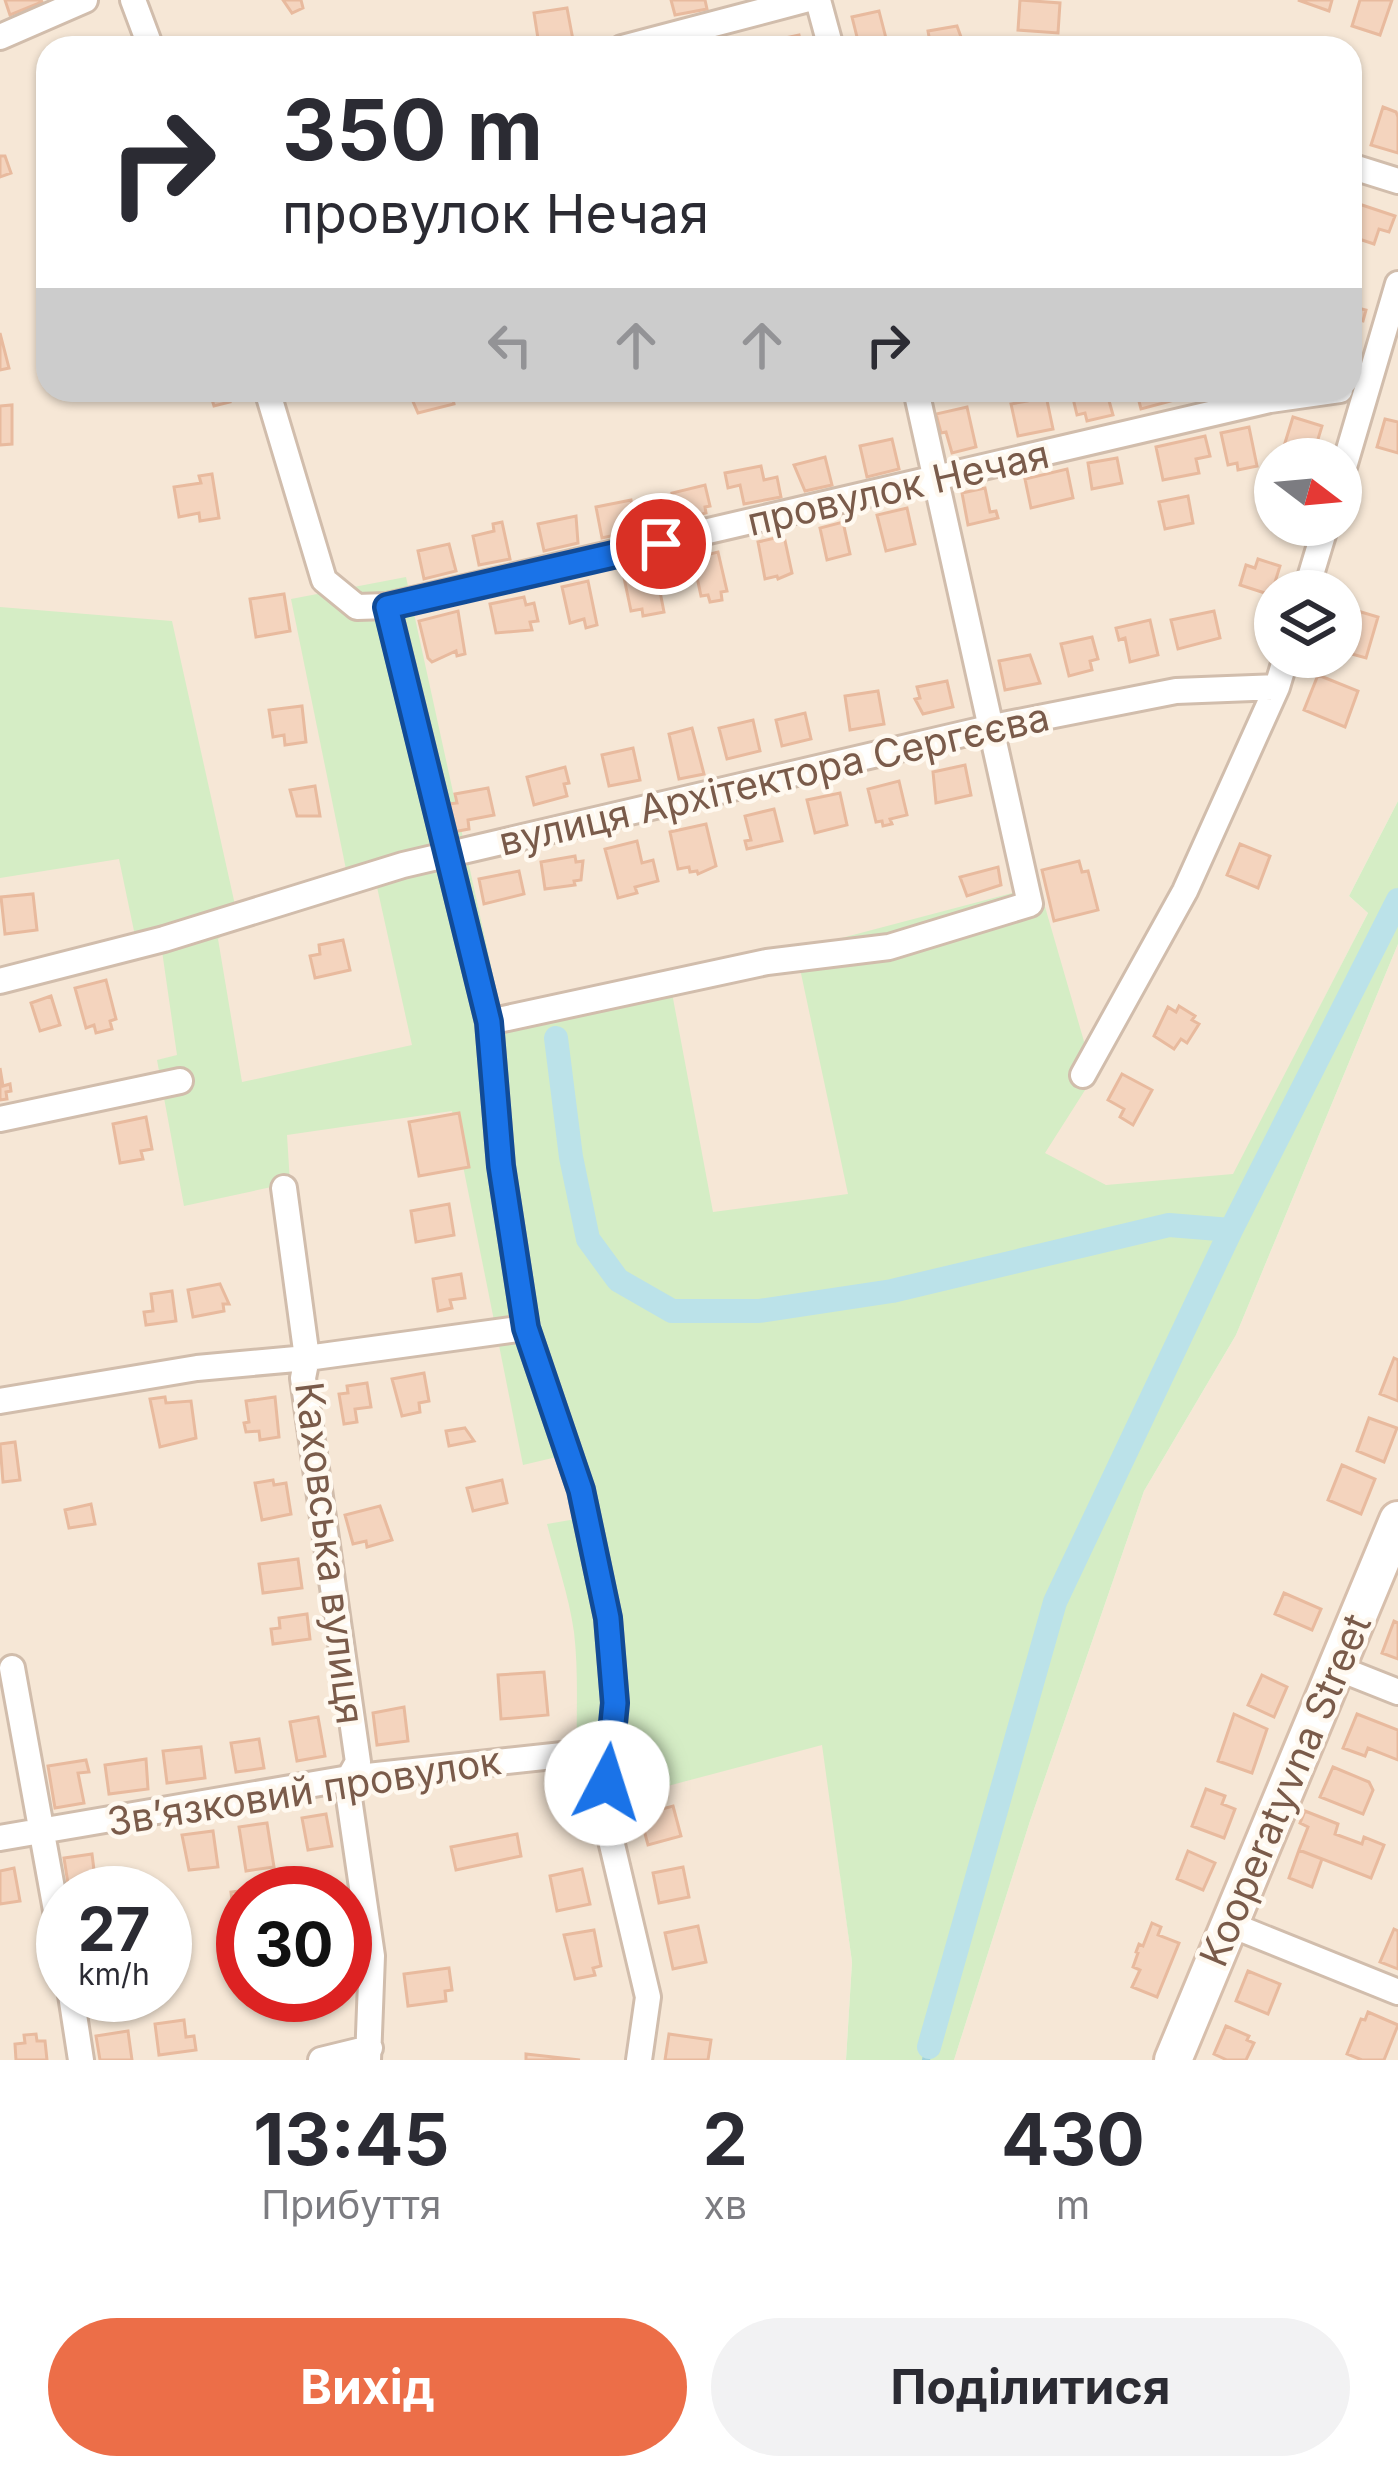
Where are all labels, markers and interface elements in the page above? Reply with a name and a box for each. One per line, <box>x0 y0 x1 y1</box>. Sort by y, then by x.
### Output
text: 350 m <box>282 79 543 180</box>
icon: right <box>84 84 240 240</box>
text: провулок Нечая <box>282 181 709 246</box>
icon: left <box>477 312 543 378</box>
icon: ahead <box>603 312 669 378</box>
icon: ahead <box>729 312 795 378</box>
icon: right <box>855 312 921 378</box>
street label: провулок Нечая <box>742 430 1053 545</box>
north arrow <box>1254 438 1362 546</box>
map controls <box>1254 438 1362 678</box>
pin <box>610 493 712 595</box>
icon: arrive <box>628 511 694 577</box>
button: layers <box>1254 570 1362 678</box>
street label: вулиця Архітектора Сергєєва <box>494 692 1054 865</box>
street label: Каховська вулиця <box>286 1379 375 1727</box>
street label: Kooperatyvna Street <box>1189 1607 1380 1973</box>
position arrow <box>544 1720 670 1846</box>
street label: Звʼязковий провулок <box>104 1736 504 1845</box>
speed limit sign: 30 <box>216 1866 372 2022</box>
text: 27 <box>78 1893 150 1965</box>
text: km/h <box>78 1956 150 1992</box>
text: 13:45 <box>253 2095 449 2182</box>
text: 2 <box>703 2095 748 2182</box>
text: 430 <box>1001 2095 1145 2182</box>
text: Прибуття <box>261 2181 441 2228</box>
text: хв <box>704 2181 747 2228</box>
text: m <box>1056 2181 1090 2228</box>
button: Вихід <box>48 2318 687 2456</box>
button: Поділитися <box>711 2318 1350 2456</box>

